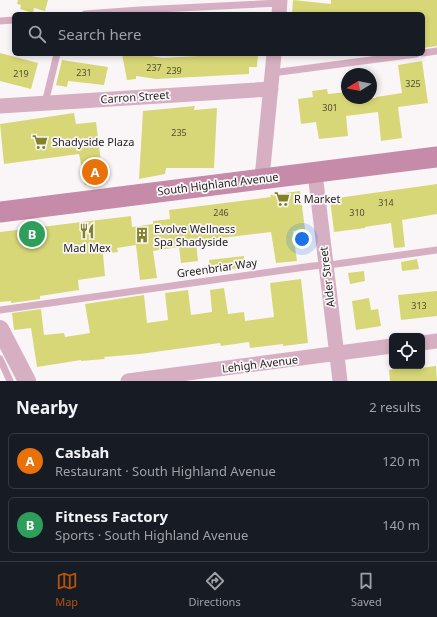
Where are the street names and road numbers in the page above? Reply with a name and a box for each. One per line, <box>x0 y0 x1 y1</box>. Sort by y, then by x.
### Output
street label: Carron Street <box>100 87 170 106</box>
street label: South Highland Avenue <box>157 169 279 198</box>
street label: Alder Street <box>315 246 338 308</box>
street label: Greenbriar Way <box>176 254 258 281</box>
street label: Lehigh Avenue <box>221 351 299 376</box>

